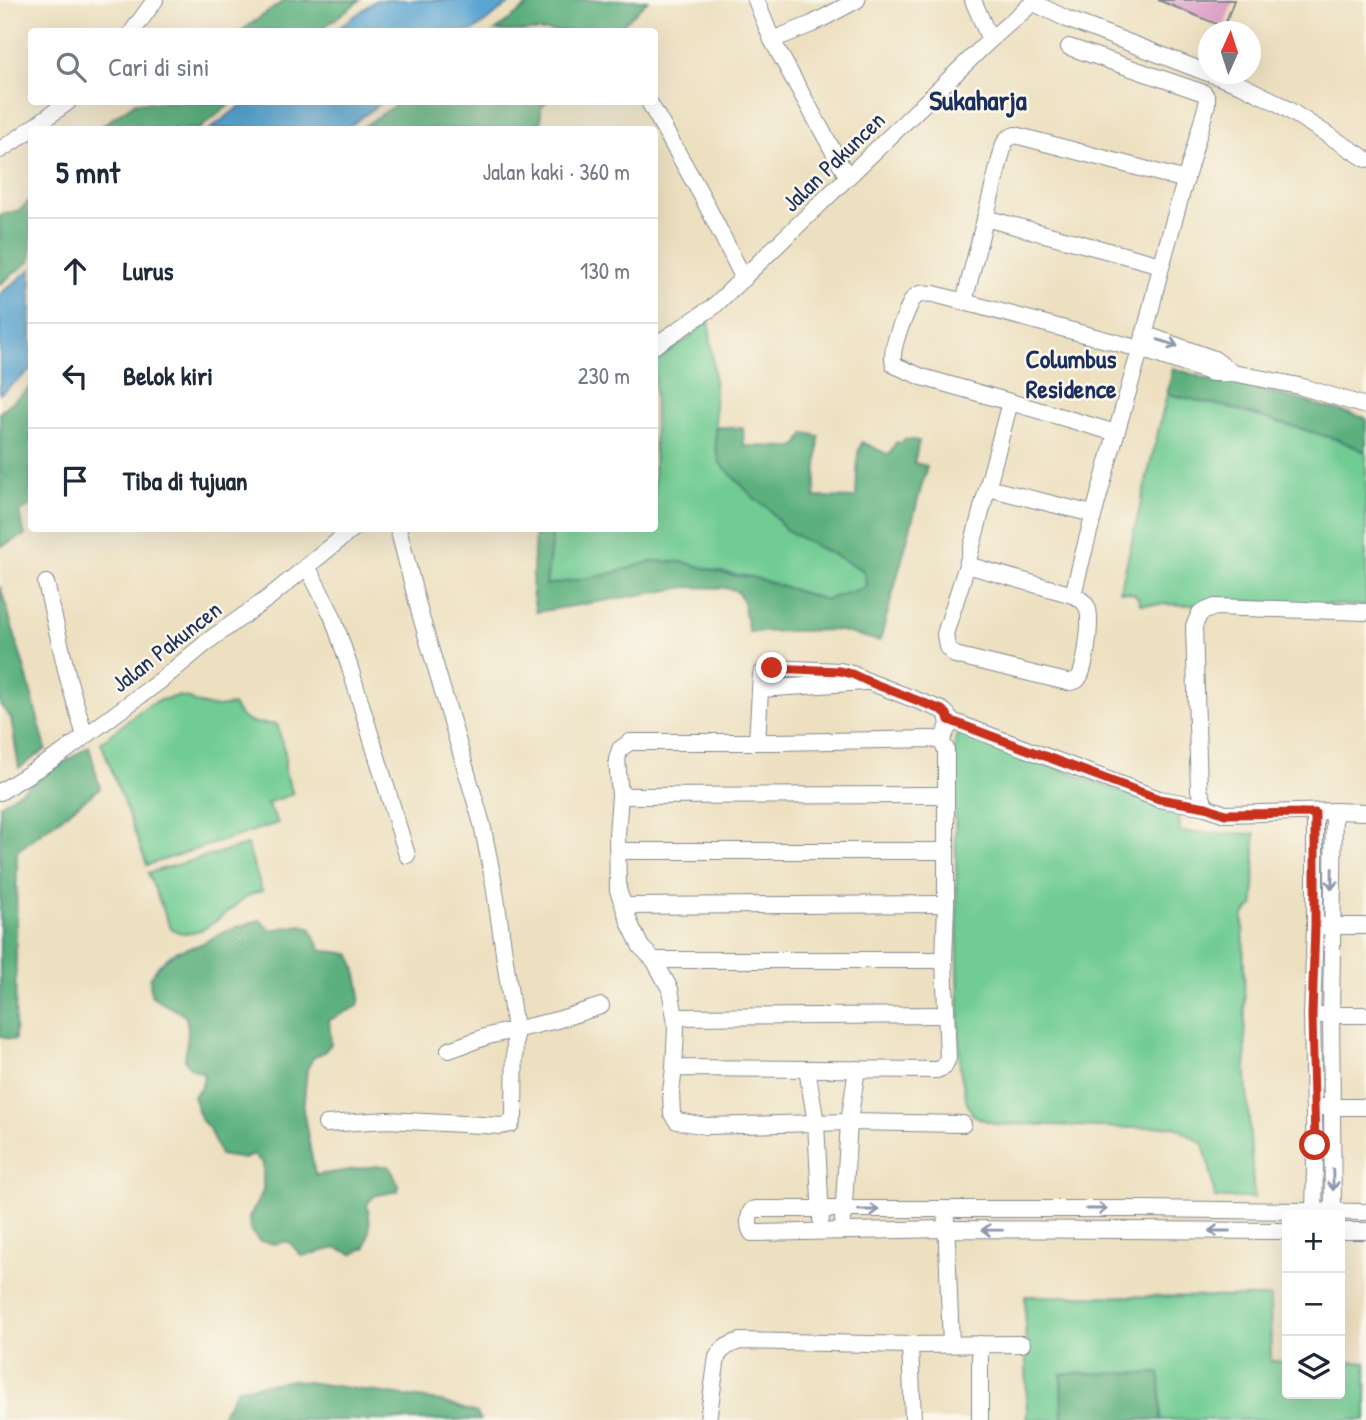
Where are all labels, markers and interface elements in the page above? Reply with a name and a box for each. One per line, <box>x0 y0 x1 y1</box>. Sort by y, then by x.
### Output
north arrow <box>1198 21 1261 84</box>
search box <box>28 28 658 105</box>
icon: search <box>52 48 90 86</box>
text: Cari di sini <box>108 49 210 84</box>
district label: Sukaharja <box>929 81 1027 119</box>
street label: Jalan Pakuncen <box>775 104 891 218</box>
text: 5 mnt <box>56 152 120 192</box>
text: Jalan kaki · 360 m <box>483 156 630 187</box>
icon: ahead <box>56 252 94 290</box>
text: Lurus <box>123 253 174 288</box>
text: 130 m <box>580 255 630 286</box>
one-way arrow <box>1157 338 1179 350</box>
district label: Columbus Residence <box>1026 341 1117 406</box>
icon: left <box>56 357 94 395</box>
text: Belok kiri <box>123 358 213 393</box>
text: 230 m <box>578 360 630 391</box>
icon: arrive <box>56 462 94 500</box>
text: Tiba di tujuan <box>123 463 248 498</box>
street label: Jalan Pakuncen <box>104 593 228 699</box>
route end <box>756 652 787 683</box>
one-way arrow <box>1326 868 1339 891</box>
route start <box>1299 1129 1330 1160</box>
one-way arrow <box>1326 1169 1340 1192</box>
one-way arrow <box>1085 1202 1108 1216</box>
one-way arrow <box>857 1203 880 1217</box>
map controls <box>1282 1210 1345 1399</box>
button: + <box>1282 1210 1345 1273</box>
one-way arrow <box>980 1223 1003 1237</box>
one-way arrow <box>1208 1224 1231 1238</box>
button: − <box>1282 1273 1345 1336</box>
button: layers <box>1282 1336 1345 1399</box>

